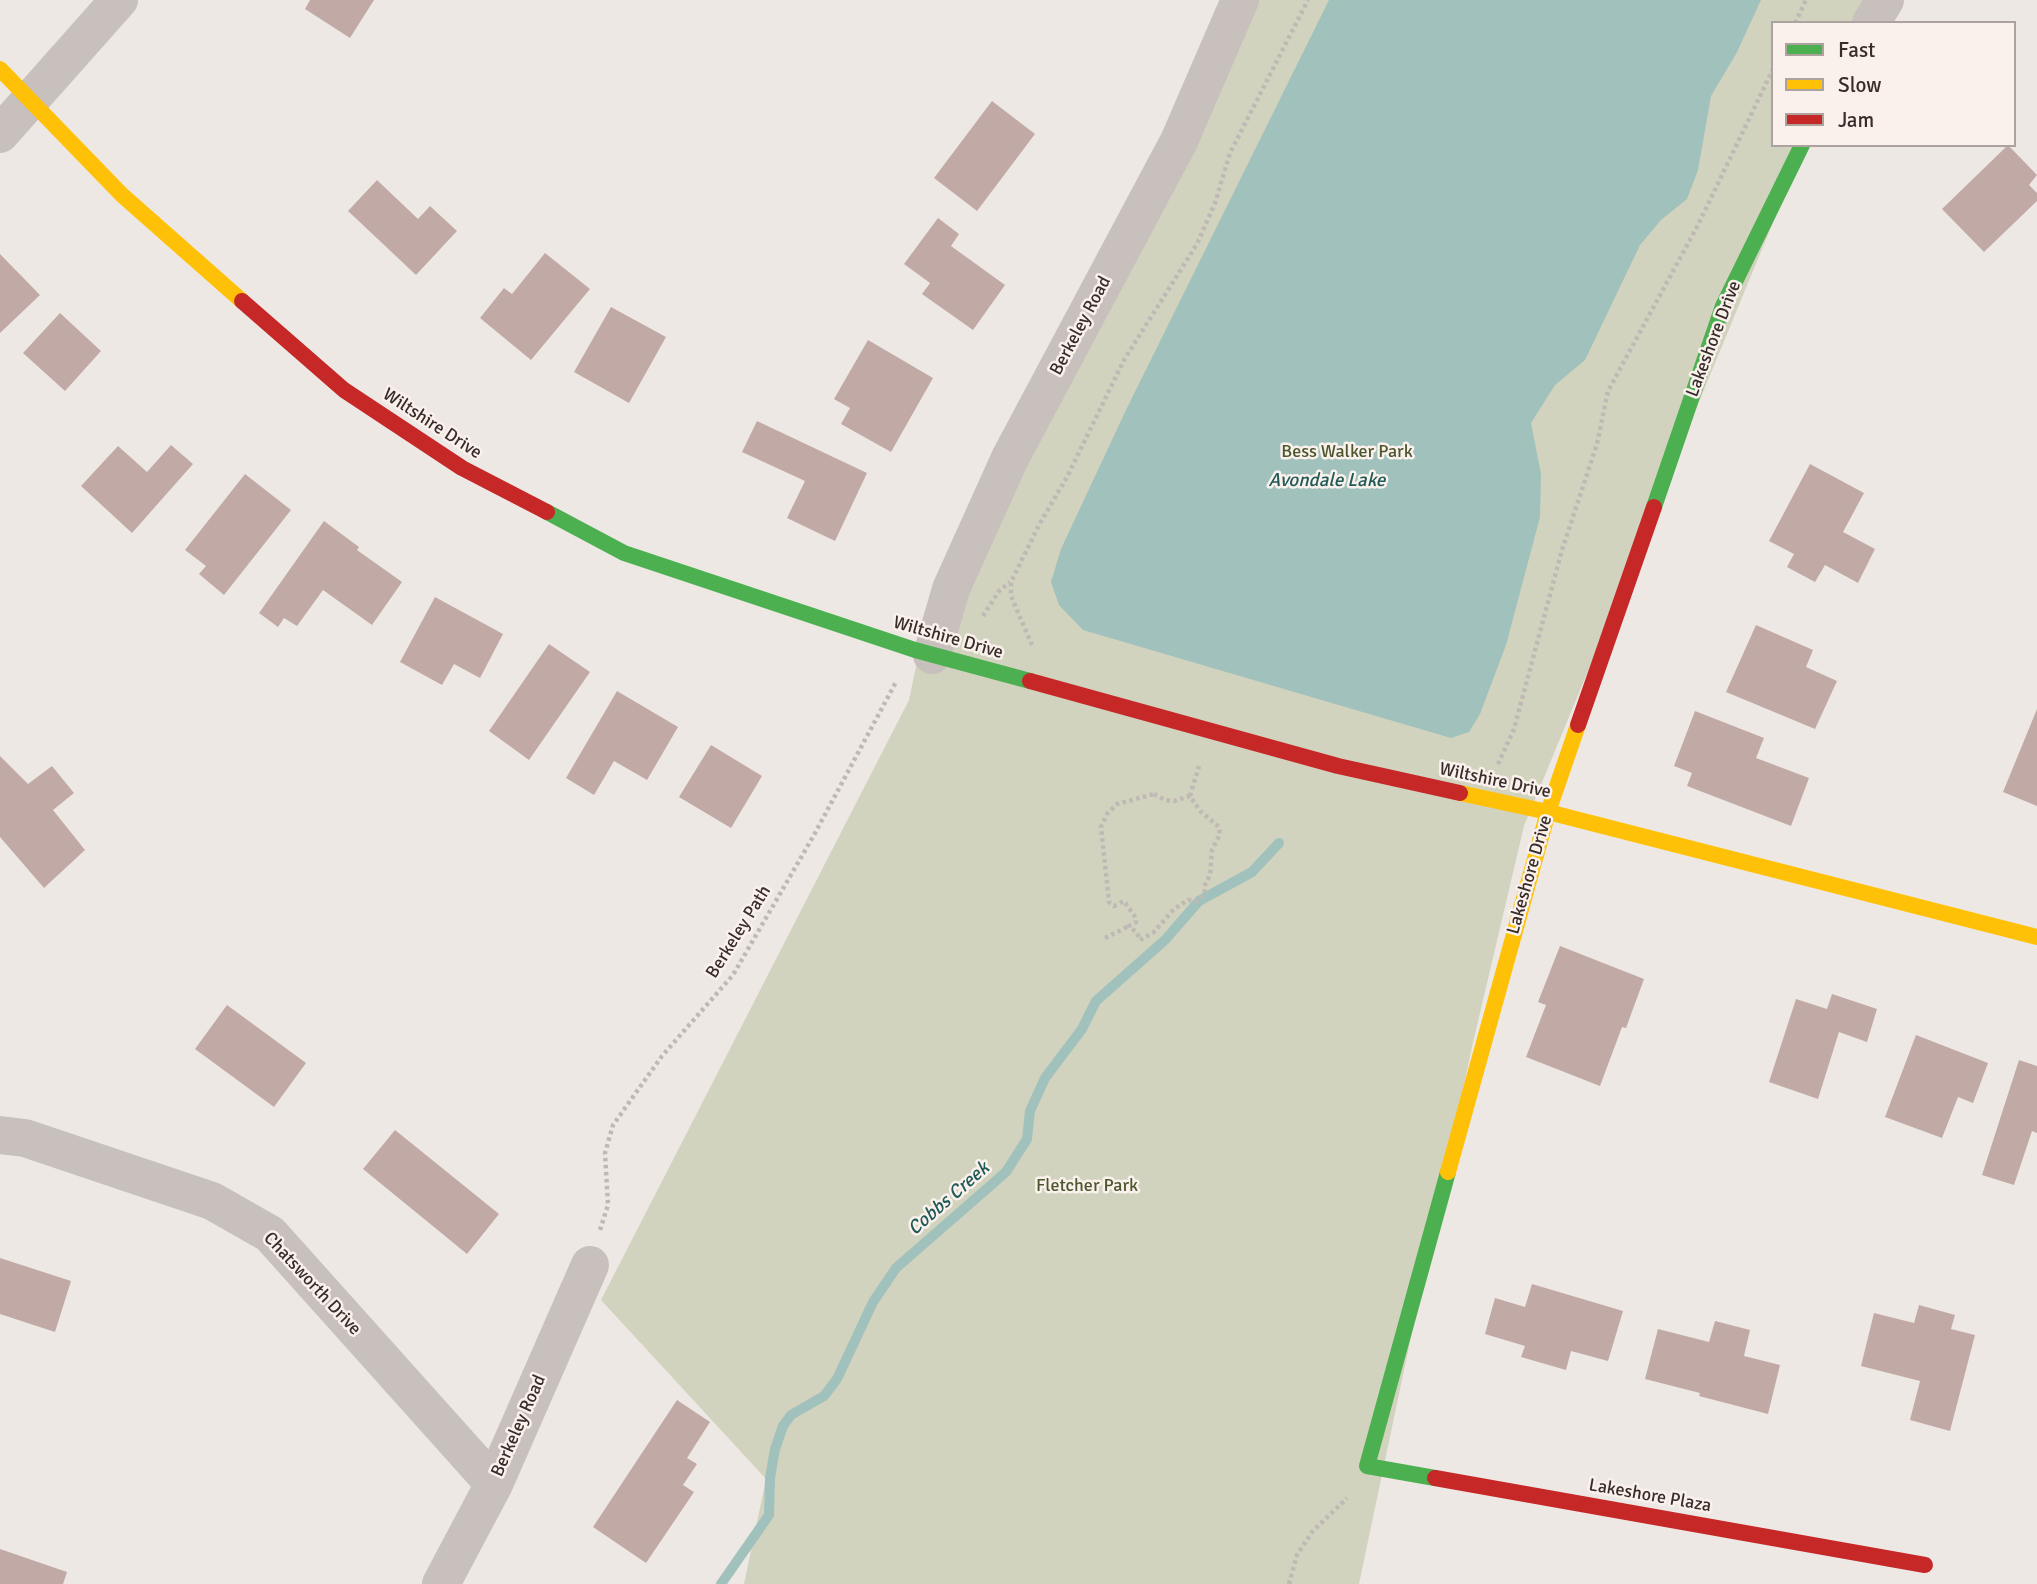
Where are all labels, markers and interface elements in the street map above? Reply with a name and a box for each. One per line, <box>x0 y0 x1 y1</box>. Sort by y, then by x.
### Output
legend <box>1771 21 2016 147</box>
text: Fast <box>1838 37 1875 63</box>
text: Slow <box>1838 72 1882 98</box>
text: Jam <box>1838 107 1874 133</box>
street label: Berkeley Road <box>1046 273 1116 379</box>
street label: Lakeshore Drive <box>1682 278 1746 400</box>
street label: Wiltshire Drive <box>379 384 485 464</box>
park label: Bess Walker Park <box>1281 441 1413 463</box>
water label: Avondale Lake <box>1269 470 1385 492</box>
street label: Wiltshire Drive <box>890 612 1006 664</box>
street label: Wiltshire Drive <box>1437 759 1553 803</box>
street label: Lakeshore Drive <box>1503 813 1557 937</box>
street label: Berkeley Path <box>702 882 776 982</box>
water label: Cobbs Creek <box>904 1157 994 1241</box>
park label: Fletcher Park <box>1036 1175 1138 1197</box>
street label: Chatsworth Drive <box>259 1228 365 1340</box>
street label: Berkeley Road <box>487 1372 551 1480</box>
street label: Lakeshore Plaza <box>1587 1475 1713 1517</box>

